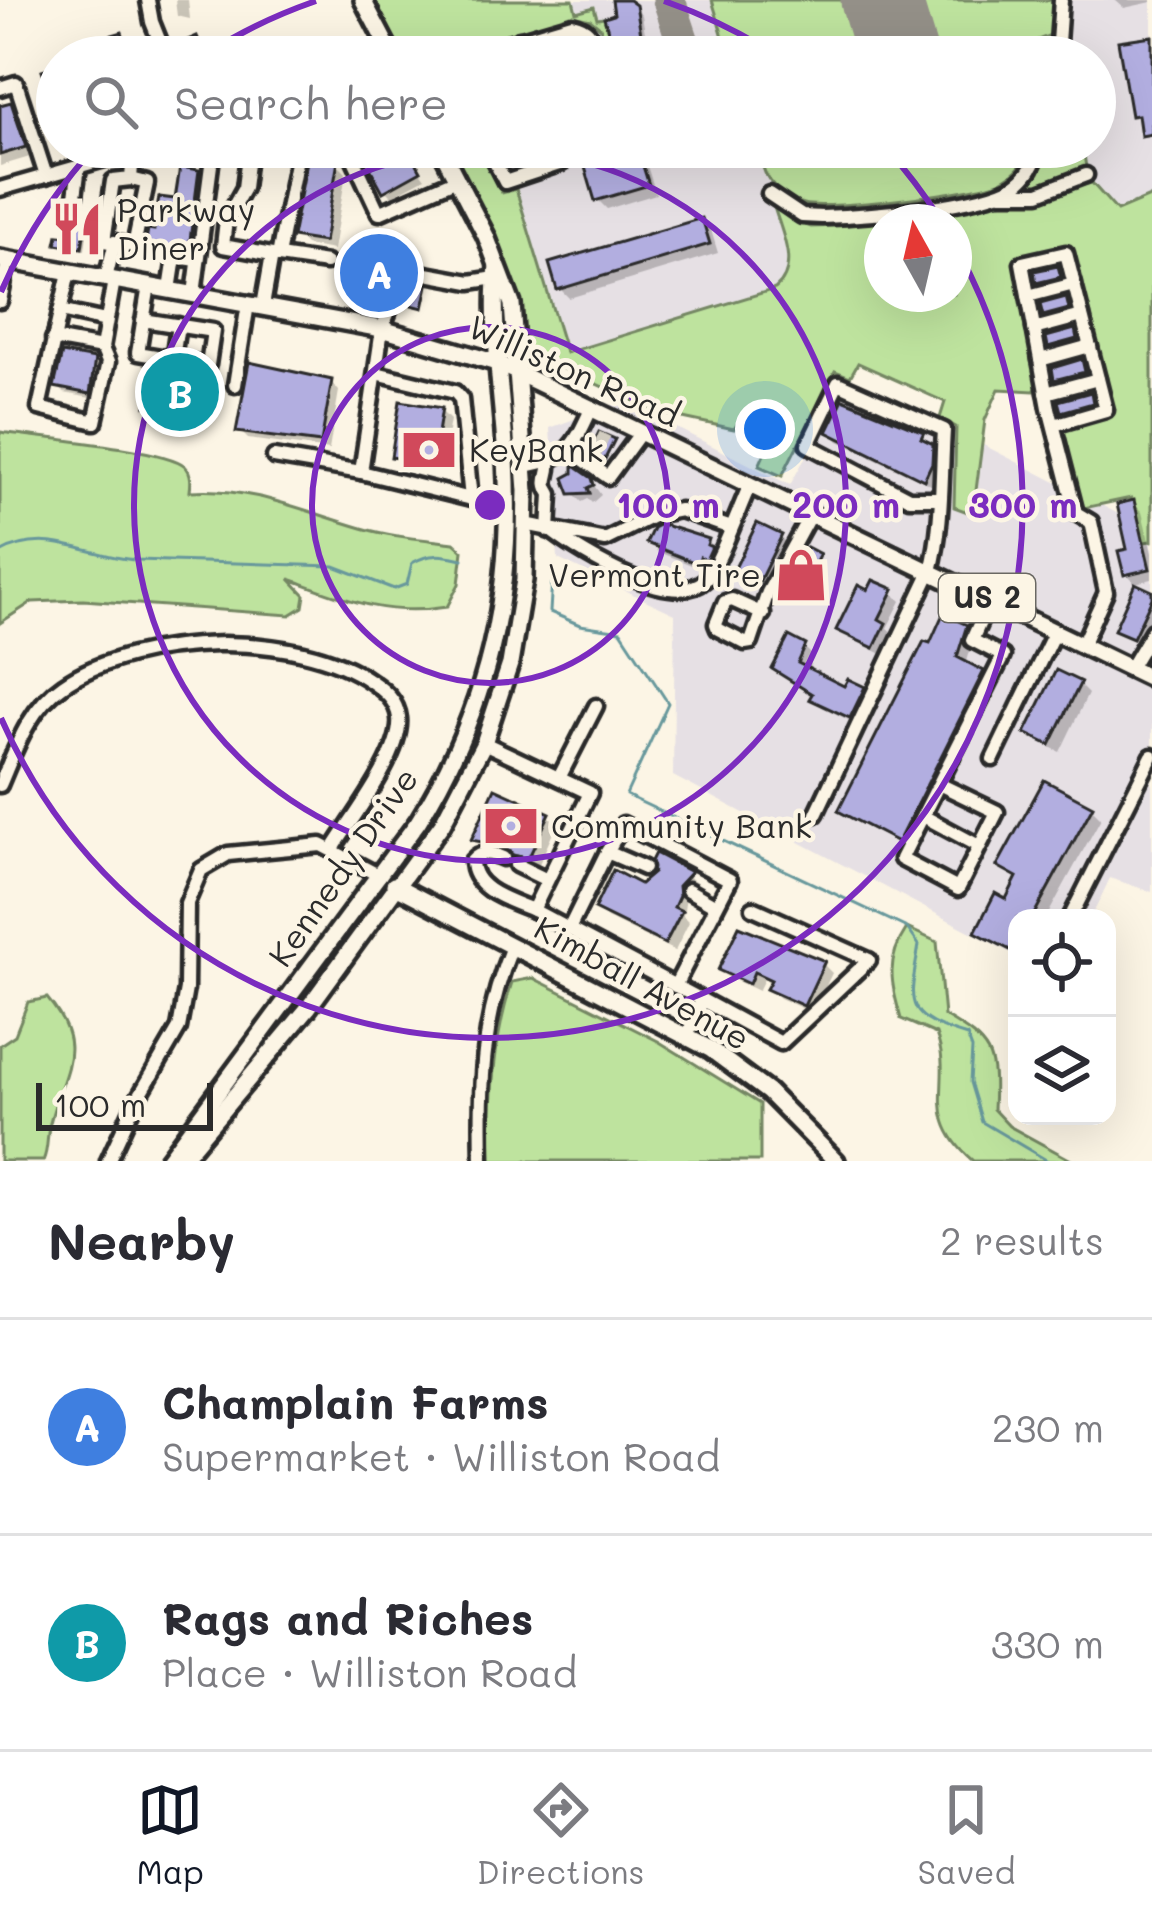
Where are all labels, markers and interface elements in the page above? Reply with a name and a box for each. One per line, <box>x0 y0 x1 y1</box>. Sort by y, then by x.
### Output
search box <box>36 36 1116 168</box>
icon: search <box>78 69 144 135</box>
text: Search here <box>174 73 448 131</box>
place label: Parkway Diner <box>117 187 255 268</box>
restaurant icon: Parkway Diner <box>48 200 106 258</box>
north arrow <box>864 204 972 312</box>
pin: A <box>340 228 418 318</box>
street label: Williston Road <box>462 304 687 435</box>
pin: B <box>141 347 219 437</box>
your location <box>735 399 795 459</box>
bank icon: KeyBank <box>400 421 458 479</box>
place label: KeyBank <box>469 427 604 471</box>
text: 100 m <box>616 480 720 527</box>
text: 200 m <box>792 480 900 527</box>
text: 300 m <box>968 480 1078 527</box>
centre of rings <box>469 484 511 526</box>
shop icon: Vermont Tire <box>772 546 830 604</box>
place label: Vermont Tire <box>548 552 761 595</box>
road number: US 2 <box>939 574 1035 622</box>
street label: Kennedy Drive <box>257 758 427 975</box>
bank icon: Community Bank <box>482 797 540 855</box>
place label: Community Bank <box>551 803 812 847</box>
street label: Kimball Avenue <box>528 905 758 1059</box>
map controls <box>1008 909 1116 1125</box>
button: locate <box>1008 909 1116 1017</box>
button: layers <box>1008 1017 1116 1125</box>
scale bar <box>36 1077 213 1130</box>
text: 100 m <box>54 1082 146 1125</box>
text: Nearby <box>48 1206 235 1273</box>
text: 2 results <box>940 1214 1104 1265</box>
text: Champlain Farms <box>162 1372 549 1430</box>
text: A <box>73 1401 101 1452</box>
text: 230 m <box>992 1401 1104 1452</box>
text: Supermarket · Williston Road <box>162 1430 720 1481</box>
text: Rags and Riches <box>162 1588 534 1646</box>
text: B <box>74 1617 100 1668</box>
text: 330 m <box>991 1617 1104 1668</box>
text: Place · Williston Road <box>162 1646 577 1697</box>
tab: Map <box>137 1777 204 1892</box>
tab: Directions <box>477 1777 644 1892</box>
tab: Saved <box>918 1777 1015 1892</box>

